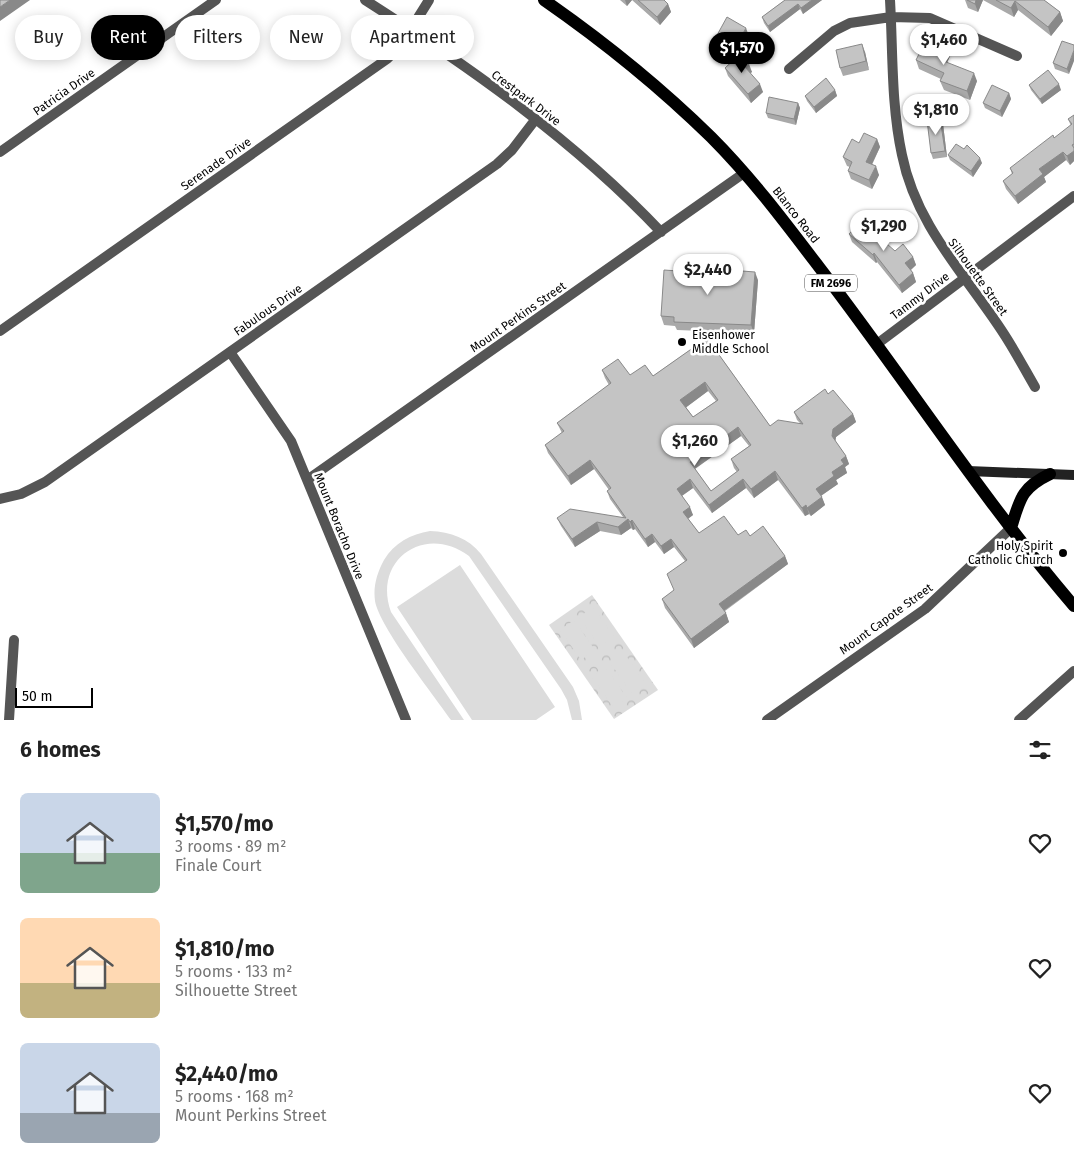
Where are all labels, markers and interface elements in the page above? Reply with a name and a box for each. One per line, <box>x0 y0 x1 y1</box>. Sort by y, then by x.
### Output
chip: Buy <box>15 15 81 60</box>
chip: Rent <box>91 15 165 60</box>
chip: Filters <box>175 15 260 60</box>
chip: New <box>270 15 341 60</box>
chip: Apartment <box>351 15 474 60</box>
pin: $1,460 <box>903 23 985 66</box>
text: $1,460 <box>921 30 967 49</box>
pin: $1,570 <box>701 32 783 74</box>
text: $1,570 <box>720 38 764 57</box>
street label: Patricia Drive <box>30 66 98 118</box>
street label: Crestpark Drive <box>489 67 563 129</box>
pin: $1,810 <box>895 94 977 136</box>
text: $1,810 <box>913 100 959 119</box>
street label: Serenade Drive <box>178 135 254 193</box>
street label: Blanco Road <box>770 184 822 246</box>
pin: $1,290 <box>843 210 925 252</box>
text: $1,290 <box>861 216 907 235</box>
street label: Silhouette Street <box>945 236 1011 319</box>
pin: $2,440 <box>667 254 749 296</box>
text: $2,440 <box>684 260 732 279</box>
street label: Tammy Drive <box>888 269 952 323</box>
road number: FM 2696 <box>805 274 857 292</box>
street label: Mount Perkins Street <box>467 278 569 355</box>
street label: Fabulous Drive <box>231 281 305 339</box>
place label: Eisenhower Middle School <box>692 328 770 356</box>
marker: Eisenhower Middle School <box>676 336 688 348</box>
pin: $1,260 <box>654 424 736 467</box>
text: $1,260 <box>672 431 718 450</box>
street label: Mount Boracho Drive <box>311 471 367 581</box>
place label: Holy Spirit Catholic Church <box>968 539 1054 567</box>
marker: Holy Spirit Catholic Church <box>1057 547 1069 559</box>
street label: Mount Capote Street <box>837 580 936 657</box>
scale bar <box>15 685 92 708</box>
text: 50 m <box>22 688 53 705</box>
icon: filters <box>1026 736 1054 764</box>
text: 6 homes <box>20 737 101 763</box>
text: $1,570/mo <box>175 811 274 837</box>
icon: home <box>60 813 120 873</box>
icon: heart <box>1026 829 1054 857</box>
text: 3 rooms · 89 m² <box>175 837 286 856</box>
text: Finale Court <box>175 856 262 875</box>
text: $1,810/mo <box>175 936 274 962</box>
icon: home <box>60 938 120 998</box>
icon: heart <box>1026 954 1054 982</box>
text: 5 rooms · 133 m² <box>175 962 292 981</box>
text: Silhouette Street <box>175 981 297 1000</box>
text: $2,440/mo <box>175 1061 278 1087</box>
icon: home <box>60 1063 120 1123</box>
icon: heart <box>1026 1079 1054 1107</box>
text: 5 rooms · 168 m² <box>175 1087 294 1106</box>
text: Mount Perkins Street <box>175 1106 326 1125</box>

